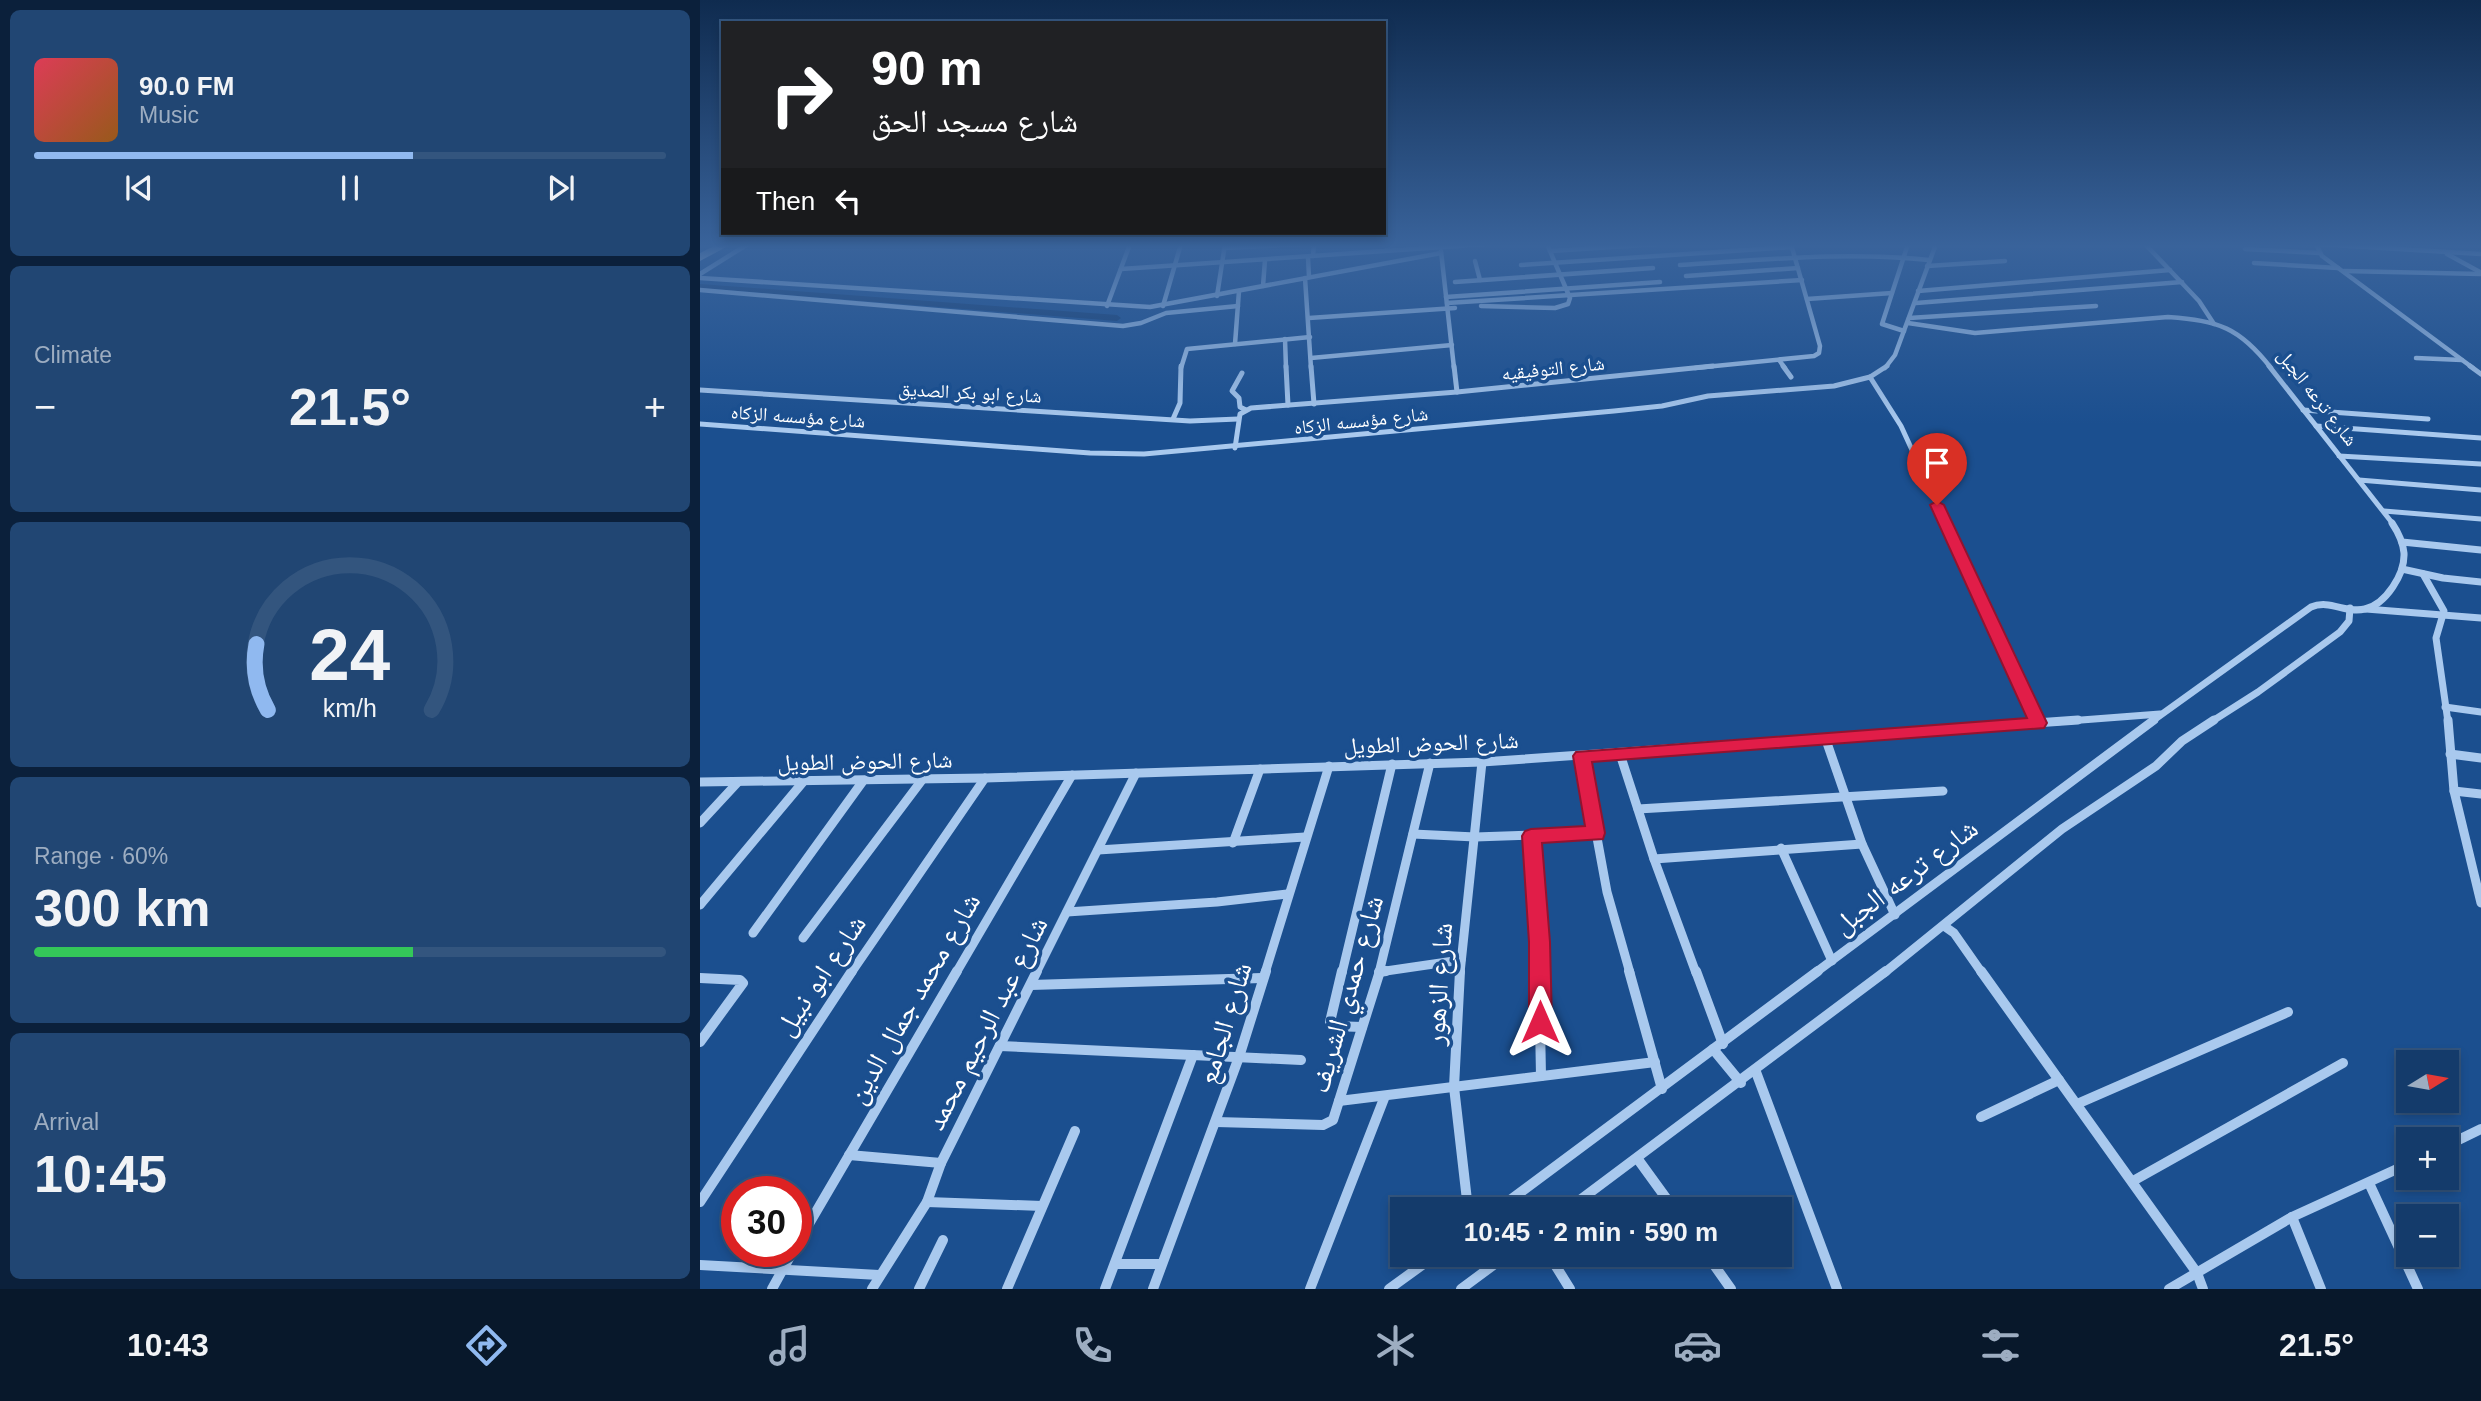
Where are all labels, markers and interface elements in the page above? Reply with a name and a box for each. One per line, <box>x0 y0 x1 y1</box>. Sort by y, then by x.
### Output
text: 90 m <box>871 41 983 95</box>
icon: right <box>756 49 847 140</box>
text: 90.0 FM <box>139 71 234 101</box>
text: Music <box>139 102 199 128</box>
text: شارع مسجد الحق <box>871 103 1078 139</box>
icon: previous <box>120 169 158 207</box>
icon: pause <box>331 169 369 207</box>
icon: next <box>542 169 580 207</box>
icon: left <box>829 182 867 220</box>
text: Then <box>756 186 815 216</box>
text: Climate <box>34 342 112 368</box>
street label: شارع ترعه الجبل <box>2273 345 2362 451</box>
street label: شارع التوفيقيه <box>1501 353 1606 385</box>
text: 21.5° <box>289 378 411 436</box>
street label: شارع ابو بكر الصديق <box>898 378 1042 408</box>
text: − <box>34 386 56 428</box>
text: + <box>644 386 666 428</box>
street label: شارع مؤسسه الزكاه <box>730 401 866 433</box>
street label: شارع مؤسسه الزكاه <box>1293 403 1429 439</box>
pin <box>1907 433 1967 505</box>
icon: arrive <box>1918 444 1956 482</box>
text: 24 <box>310 615 391 696</box>
text: km/h <box>323 694 377 722</box>
street label: شارع الحوض الطويل <box>1343 727 1519 761</box>
street label: شارع الحوض الطويل <box>777 746 953 778</box>
street label: شارع ترعه الجبل <box>1827 812 1985 942</box>
text: Range · 60% <box>34 843 168 869</box>
text: 300 km <box>34 879 210 937</box>
street label: شارع محمد جمال الدين <box>841 888 988 1110</box>
street label: شارع حمدي الشريف <box>1304 892 1396 1098</box>
street label: شارع ابو نبيل <box>769 909 874 1043</box>
street label: شارع عبد الرحيم محمد <box>919 911 1056 1136</box>
street label: شارع الزهور <box>1419 922 1460 1048</box>
street label: شارع الجامع <box>1191 959 1260 1088</box>
position arrow <box>1503 985 1577 1059</box>
north arrow <box>2396 1050 2459 1113</box>
map controls <box>2396 1050 2459 1267</box>
text: Arrival <box>34 1109 99 1135</box>
button: + <box>2396 1127 2459 1190</box>
text: 10:45 <box>34 1145 167 1203</box>
speed limit sign: 30 <box>721 1176 812 1267</box>
button: − <box>2396 1204 2459 1267</box>
text: 10:45 · 2 min · 590 m <box>1464 1217 1718 1247</box>
icon: directions <box>462 1321 511 1370</box>
icon: music <box>765 1321 814 1370</box>
icon: phone <box>1068 1321 1117 1370</box>
icon: climate <box>1371 1321 1420 1370</box>
icon: car <box>1673 1321 1722 1370</box>
icon: filters <box>1976 1321 2025 1370</box>
text: 10:43 <box>127 1327 209 1363</box>
text: 21.5° <box>2279 1327 2354 1363</box>

